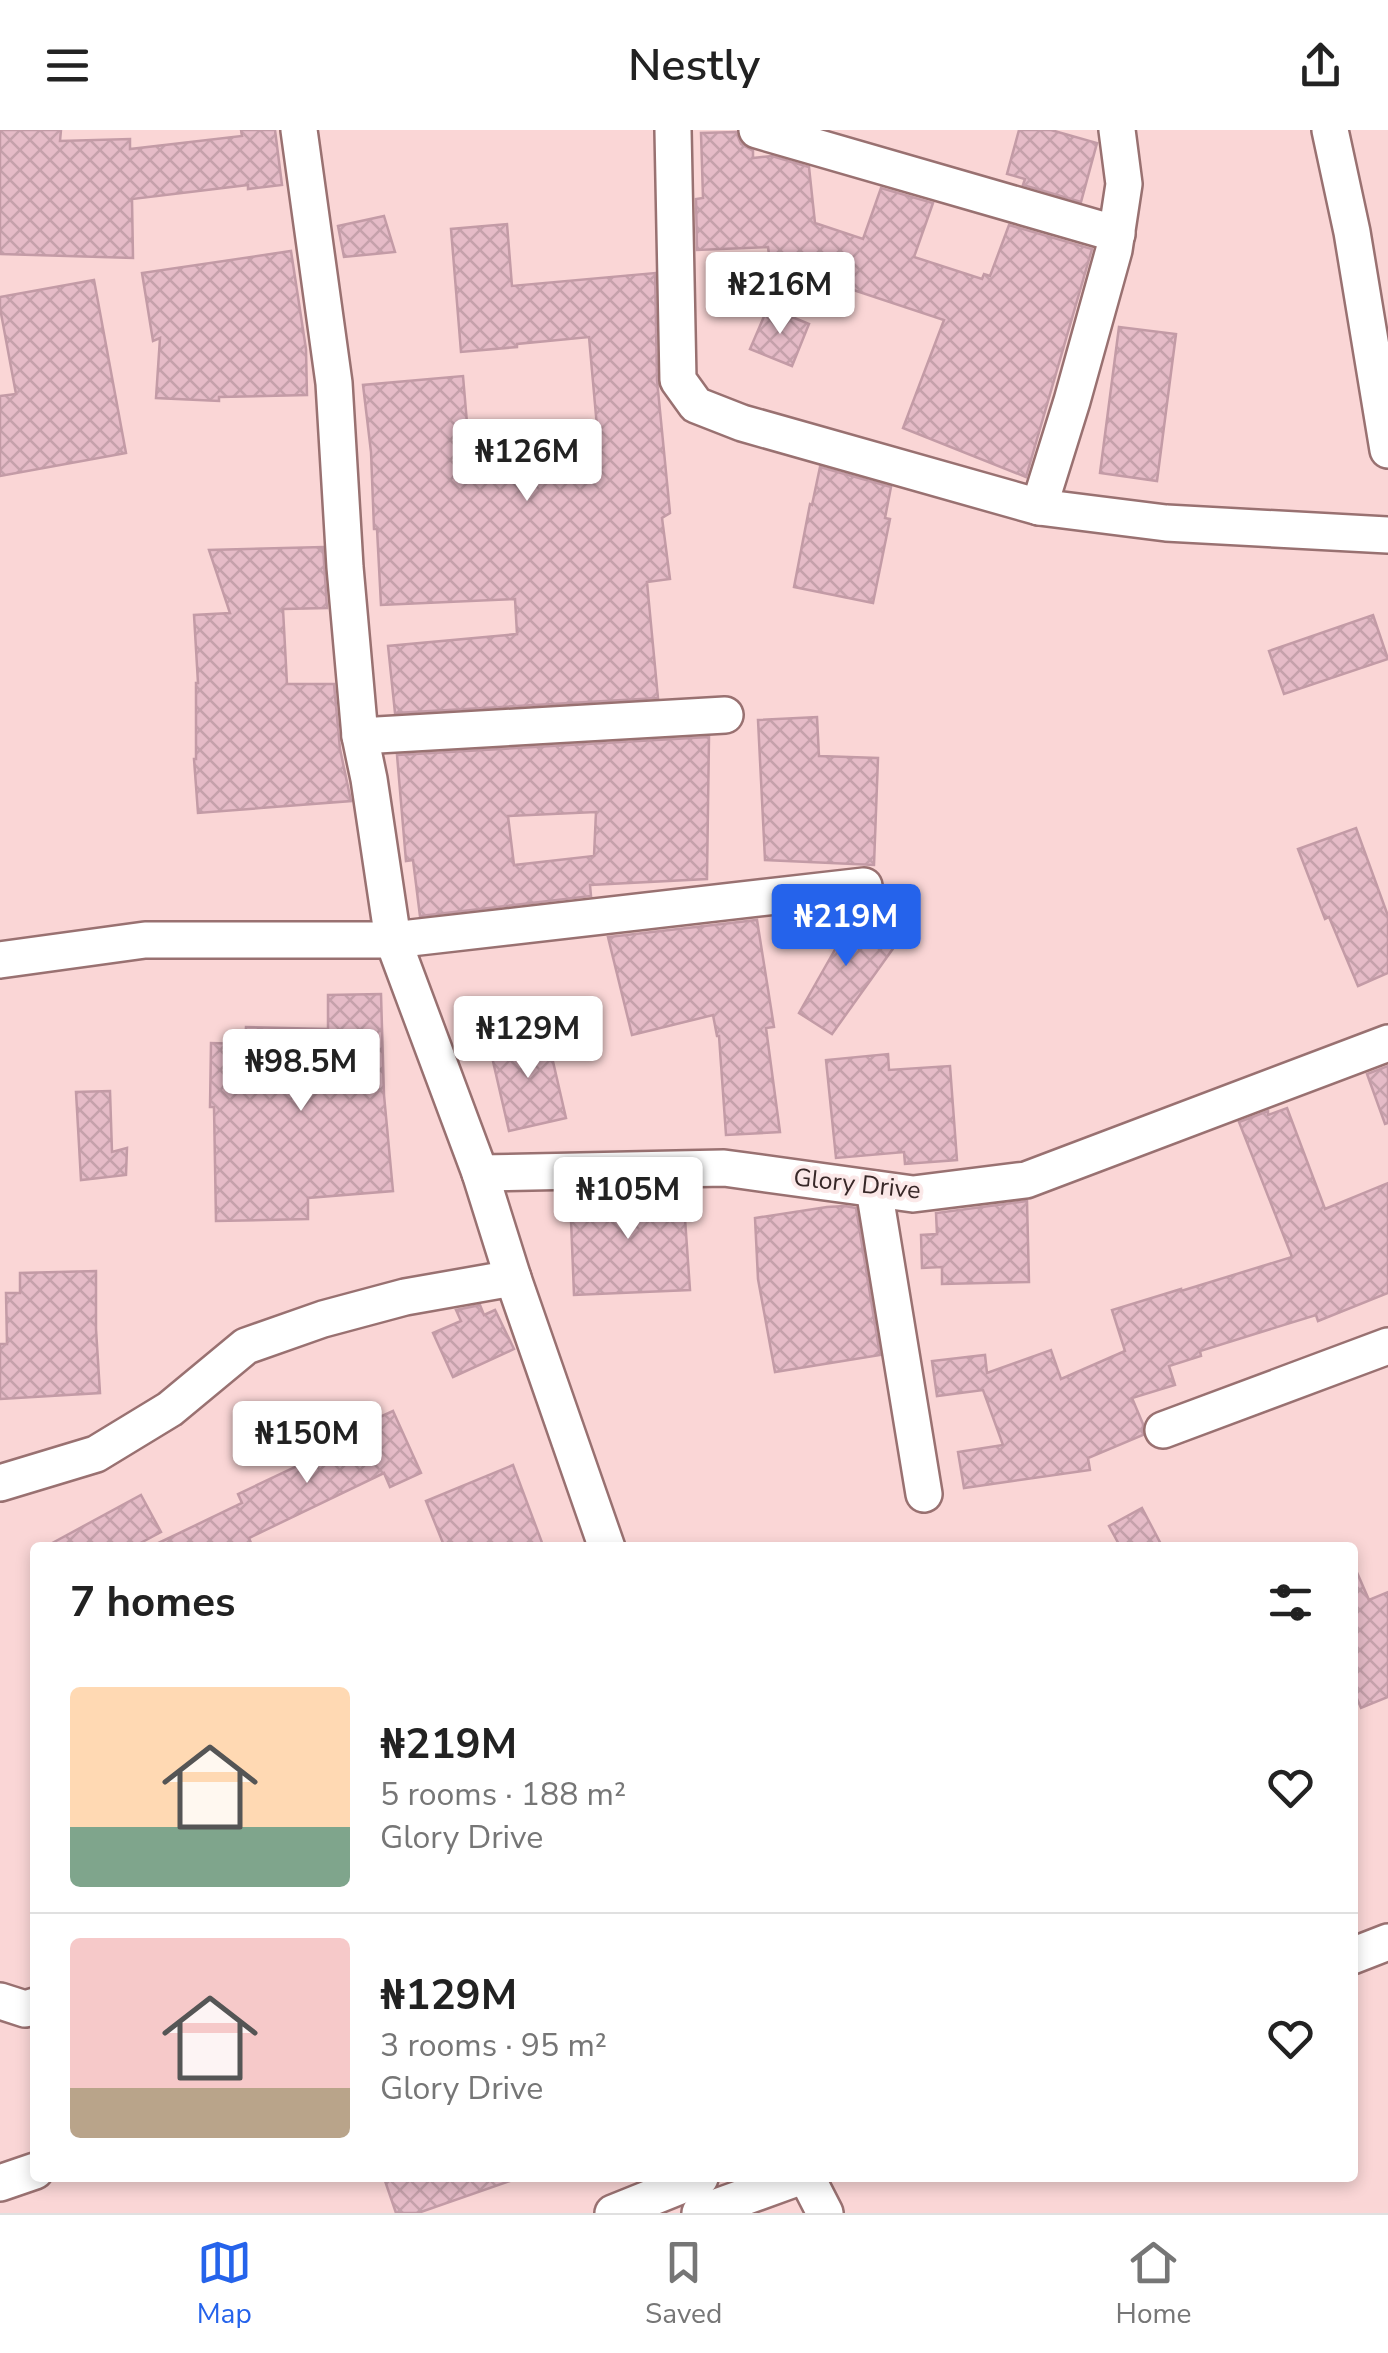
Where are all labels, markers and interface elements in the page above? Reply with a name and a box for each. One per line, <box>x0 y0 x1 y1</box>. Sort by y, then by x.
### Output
text: Nestly <box>628 35 760 96</box>
icon: menu <box>40 38 95 93</box>
icon: share <box>1293 38 1348 93</box>
pin: ₦216M <box>710 252 850 337</box>
text: ₦216M <box>728 263 832 306</box>
pin: ₦126M <box>457 419 597 504</box>
text: ₦126M <box>475 430 579 473</box>
pin: ₦219M <box>776 884 916 969</box>
text: ₦219M <box>794 895 898 938</box>
pin: ₦129M <box>458 996 598 1081</box>
text: ₦129M <box>476 1007 580 1050</box>
pin: ₦98.5M <box>220 1029 382 1114</box>
text: ₦98.5M <box>245 1040 357 1083</box>
pin: ₦105M <box>558 1157 698 1242</box>
street label: Glory Drive <box>792 1160 922 1208</box>
text: ₦105M <box>576 1168 680 1211</box>
pin: ₦150M <box>237 1401 377 1486</box>
text: ₦150M <box>255 1412 359 1455</box>
text: 7 homes <box>70 1574 235 1631</box>
icon: filters <box>1263 1575 1318 1630</box>
text: ₦219M <box>380 1716 517 1773</box>
icon: home <box>150 1727 270 1847</box>
icon: heart <box>1263 1760 1318 1815</box>
text: 5 rooms · 188 m² <box>380 1773 626 1816</box>
text: Glory Drive <box>380 1816 543 1859</box>
text: ₦129M <box>380 1967 517 2024</box>
icon: home <box>150 1978 270 2098</box>
icon: heart <box>1263 2011 1318 2066</box>
text: 3 rooms · 95 m² <box>380 2024 607 2067</box>
text: Glory Drive <box>380 2067 543 2110</box>
tab: Map <box>197 2235 252 2333</box>
tab: Saved <box>645 2235 722 2333</box>
tab: Home <box>1116 2235 1191 2333</box>

